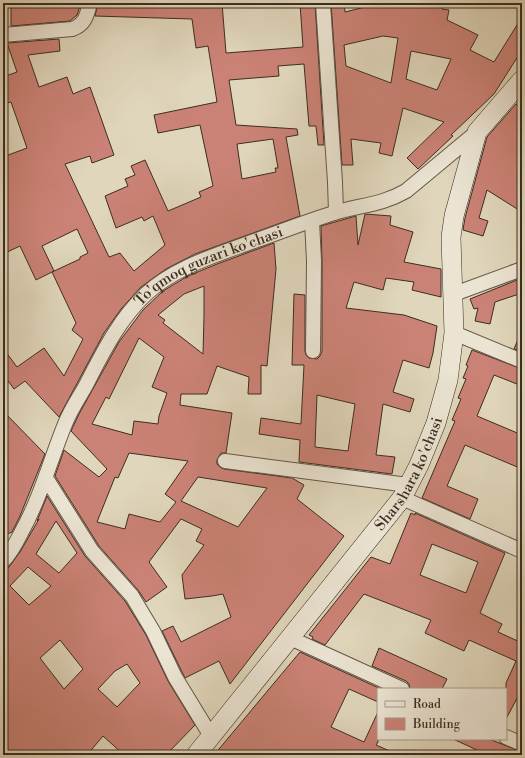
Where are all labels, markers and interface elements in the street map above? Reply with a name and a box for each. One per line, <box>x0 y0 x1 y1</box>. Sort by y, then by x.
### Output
street label: To'qmoq guzari ko'chasi <box>130 222 286 310</box>
street label: Sharshara ko'chasi <box>371 415 447 535</box>
legend <box>377 688 507 740</box>
text: Road <box>413 697 441 712</box>
text: Building <box>412 717 461 732</box>

